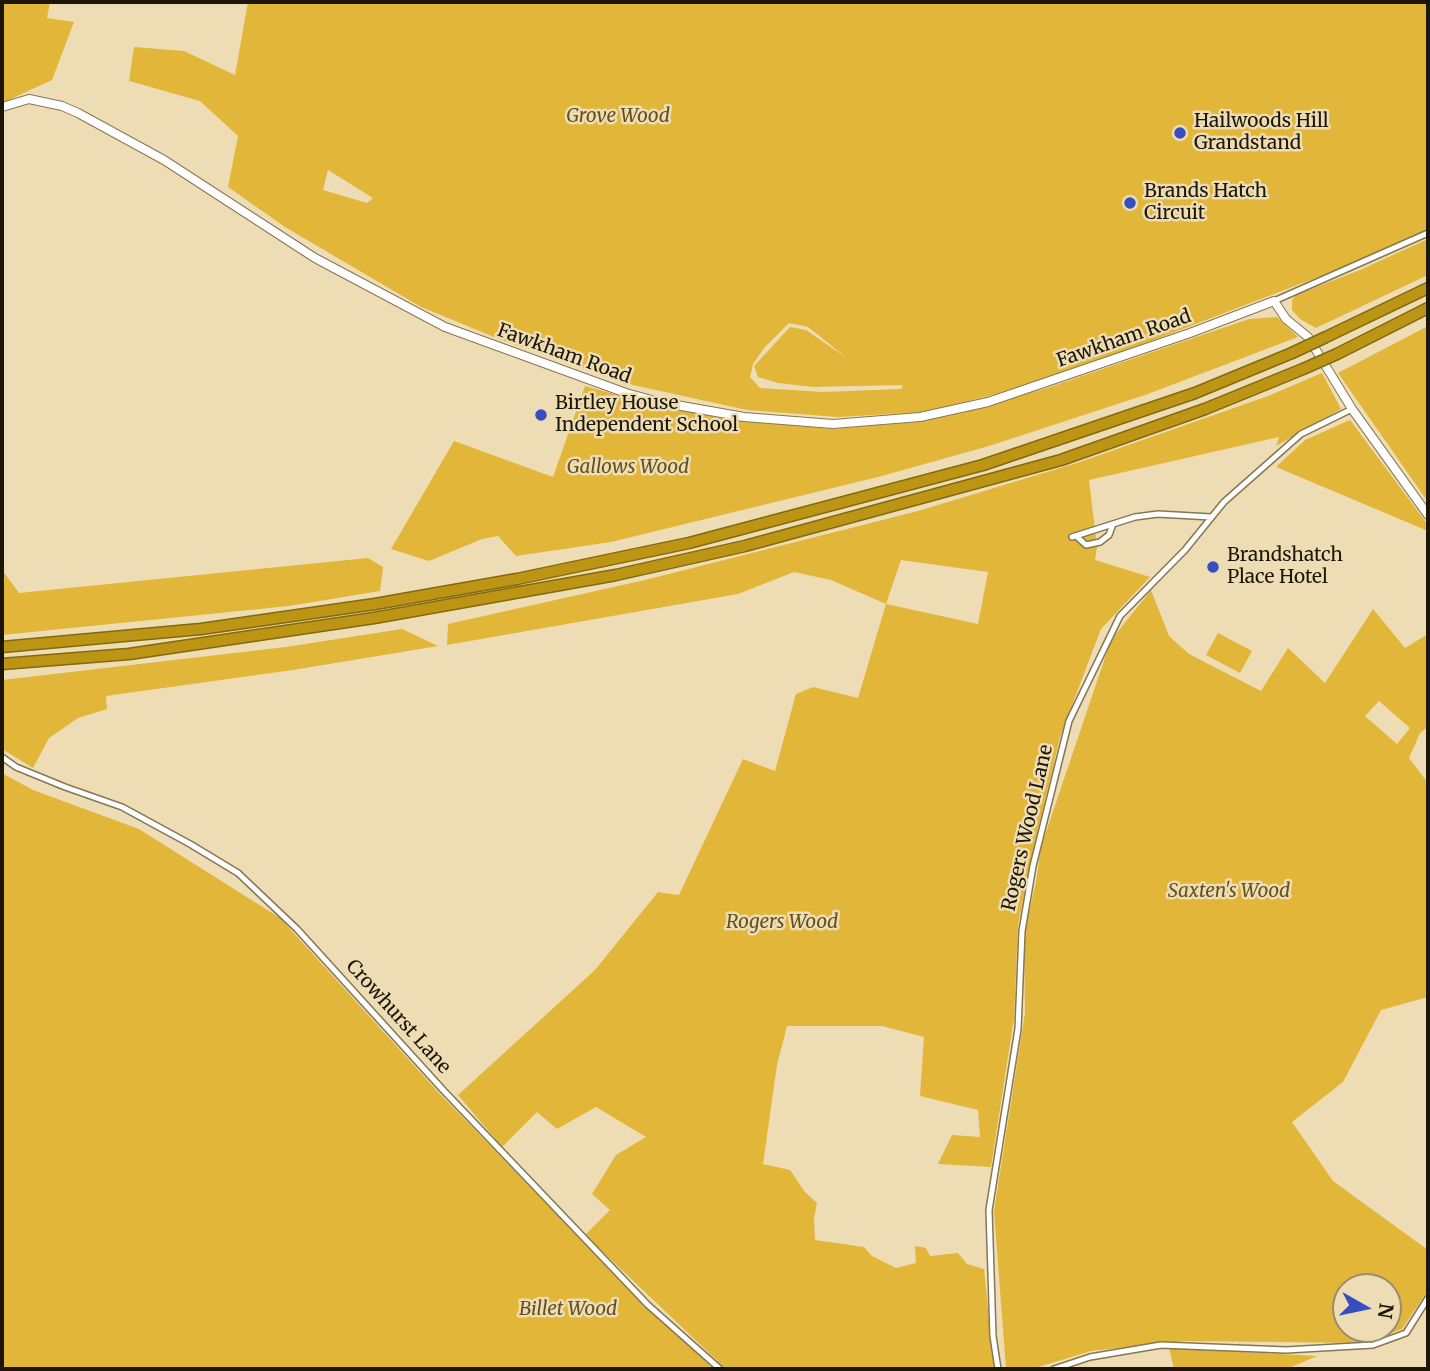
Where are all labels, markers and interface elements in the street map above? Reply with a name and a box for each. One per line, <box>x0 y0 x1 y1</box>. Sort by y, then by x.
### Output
park label: Grove Wood <box>566 106 670 128</box>
place label: Hailwoods Hill Grandstand <box>1194 111 1329 155</box>
marker: Hailwoods Hill Grandstand <box>1172 125 1188 141</box>
place label: Brands Hatch Circuit <box>1144 181 1267 225</box>
marker: Brands Hatch Circuit <box>1122 195 1138 211</box>
street label: Fawkham Road <box>1054 305 1194 373</box>
street label: Fawkham Road <box>494 319 634 389</box>
place label: Birtley House Independent School <box>555 393 738 437</box>
marker: Birtley House Independent School <box>533 407 549 423</box>
park label: Gallows Wood <box>567 457 689 479</box>
place label: Brandshatch Place Hotel <box>1227 545 1343 589</box>
marker: Brandshatch Place Hotel <box>1205 559 1221 575</box>
street label: Rogers Wood Lane <box>998 743 1058 913</box>
park label: Saxten's Wood <box>1168 881 1290 903</box>
park label: Rogers Wood <box>726 912 838 934</box>
street label: Crowhurst Lane <box>341 955 455 1079</box>
north arrow <box>1332 1273 1402 1343</box>
park label: Billet Wood <box>519 1299 617 1321</box>
text: N <box>1373 1302 1399 1320</box>

